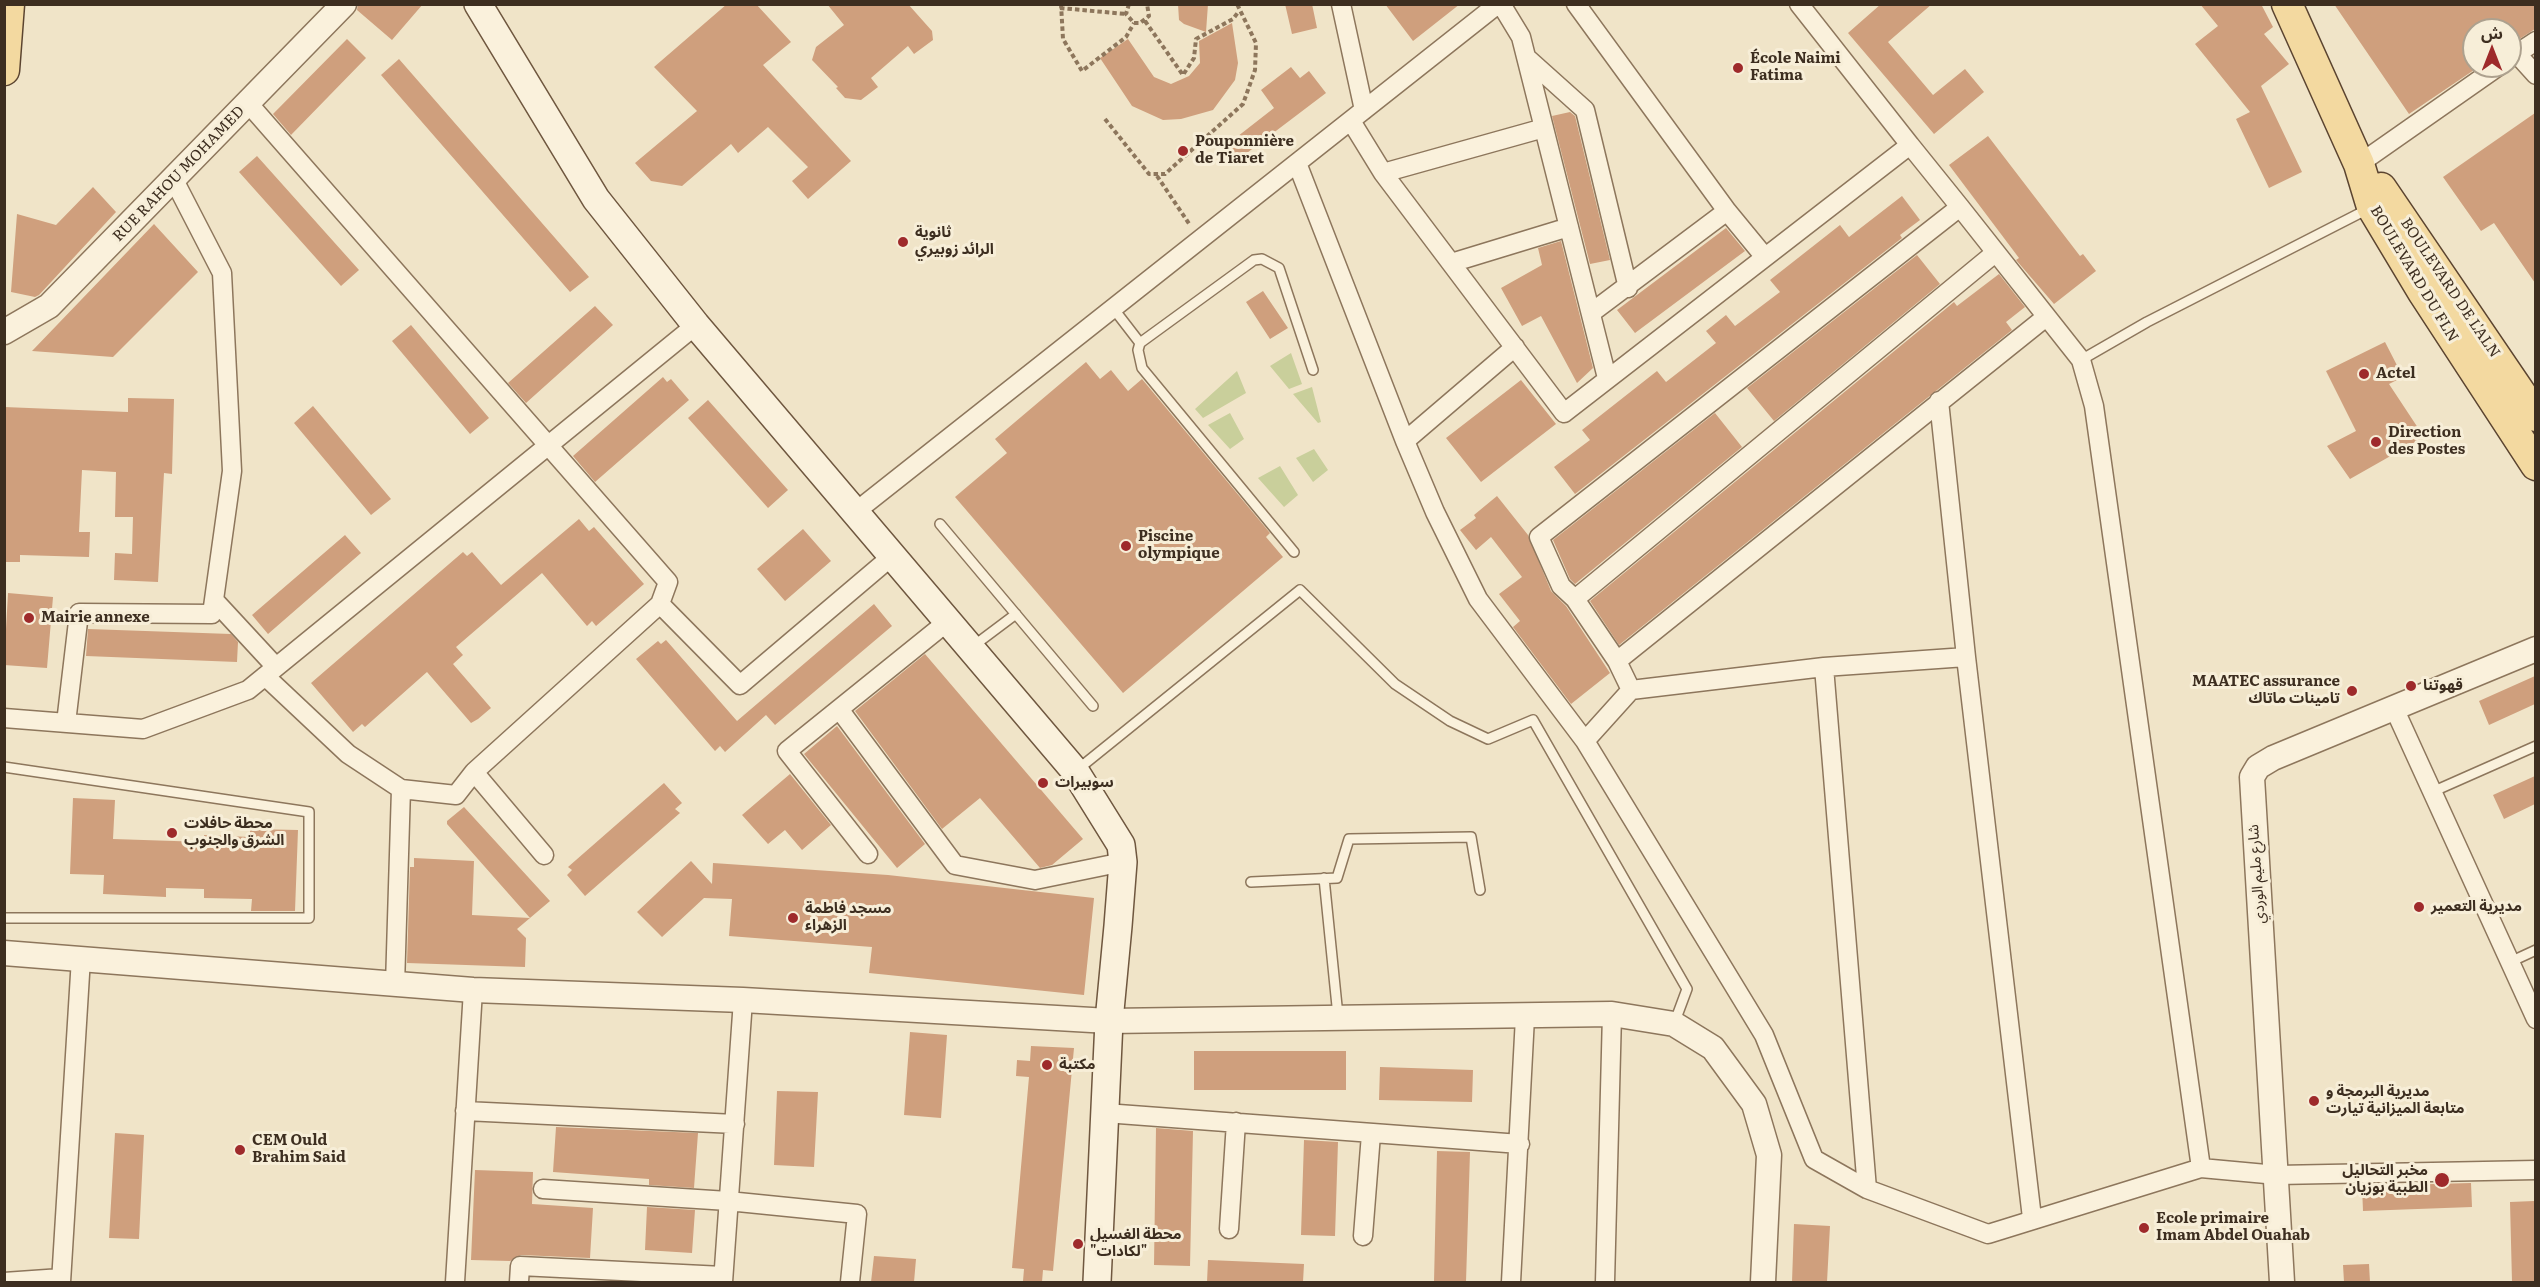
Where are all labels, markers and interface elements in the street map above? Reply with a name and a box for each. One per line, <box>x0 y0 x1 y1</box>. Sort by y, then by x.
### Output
north arrow <box>2462 18 2522 78</box>
text: ش <box>2481 20 2503 44</box>
place label: École Naimi Fatima <box>1750 50 1841 85</box>
marker: École Naimi Fatima <box>1731 61 1745 75</box>
street label: RUE RAHOU MOHAMED <box>109 102 249 246</box>
place label: Pouponnière de Tiaret <box>1195 133 1294 168</box>
marker: Pouponnière de Tiaret <box>1176 144 1190 158</box>
street label: BOULEVARD DU FLN <box>2366 203 2462 345</box>
street label: BOULEVARD DE L'ALN <box>2397 215 2503 361</box>
place label: ثانوية الرائد زوبيري <box>915 224 994 259</box>
marker: ثانوية الرائد زوبيري <box>896 235 910 249</box>
place label: Actel <box>2376 365 2416 383</box>
marker: Actel <box>2357 367 2371 381</box>
place label: Direction des Postes <box>2388 424 2465 459</box>
marker: Direction des Postes <box>2369 435 2383 449</box>
place label: Piscine olympique <box>1138 528 1220 563</box>
marker: Piscine olympique <box>1119 539 1133 553</box>
place label: Mairie annexe <box>41 609 150 627</box>
marker: Mairie annexe <box>22 611 36 625</box>
place label: MAATEC assurance تامينات ماتاك <box>2192 673 2340 708</box>
place label: قهوتنا <box>2423 677 2463 695</box>
marker: قهوتنا <box>2404 679 2418 693</box>
marker: MAATEC assurance تامينات ماتاك <box>2345 684 2359 698</box>
place label: سوبيرات <box>1055 774 1114 792</box>
marker: سوبيرات <box>1036 776 1050 790</box>
place label: محطة حافلات الشرق والجنوب <box>184 815 284 850</box>
street label: شارع مليم الوردي <box>2245 824 2269 924</box>
marker: محطة حافلات الشرق والجنوب <box>165 826 179 840</box>
place label: مديرية التعمير <box>2431 898 2522 916</box>
place label: مسجد فاطمة الزهراء <box>805 900 891 935</box>
marker: مديرية التعمير <box>2412 900 2426 914</box>
marker: مسجد فاطمة الزهراء <box>786 911 800 925</box>
place label: مكتبة <box>1059 1056 1096 1074</box>
marker: مكتبة <box>1040 1058 1054 1072</box>
place label: مديرية البرمجة و متابعة الميزانية تيارت <box>2326 1083 2465 1118</box>
marker: مديرية البرمجة و متابعة الميزانية تيارت <box>2307 1094 2321 1108</box>
place label: CEM Ould Brahim Said <box>252 1132 346 1167</box>
marker: CEM Ould Brahim Said <box>233 1143 247 1157</box>
place label: مخبر التحاليل الطبية بوزيان <box>2342 1162 2428 1197</box>
marker: مخبر التحاليل الطبية بوزيان <box>2433 1171 2451 1189</box>
place label: Ecole primaire Imam Abdel Ouahab <box>2156 1210 2310 1245</box>
marker: Ecole primaire Imam Abdel Ouahab <box>2137 1221 2151 1235</box>
place label: محطة الغسيل "لكادات" <box>1090 1226 1181 1261</box>
marker: محطة الغسيل "لكادات" <box>1071 1237 1085 1251</box>

